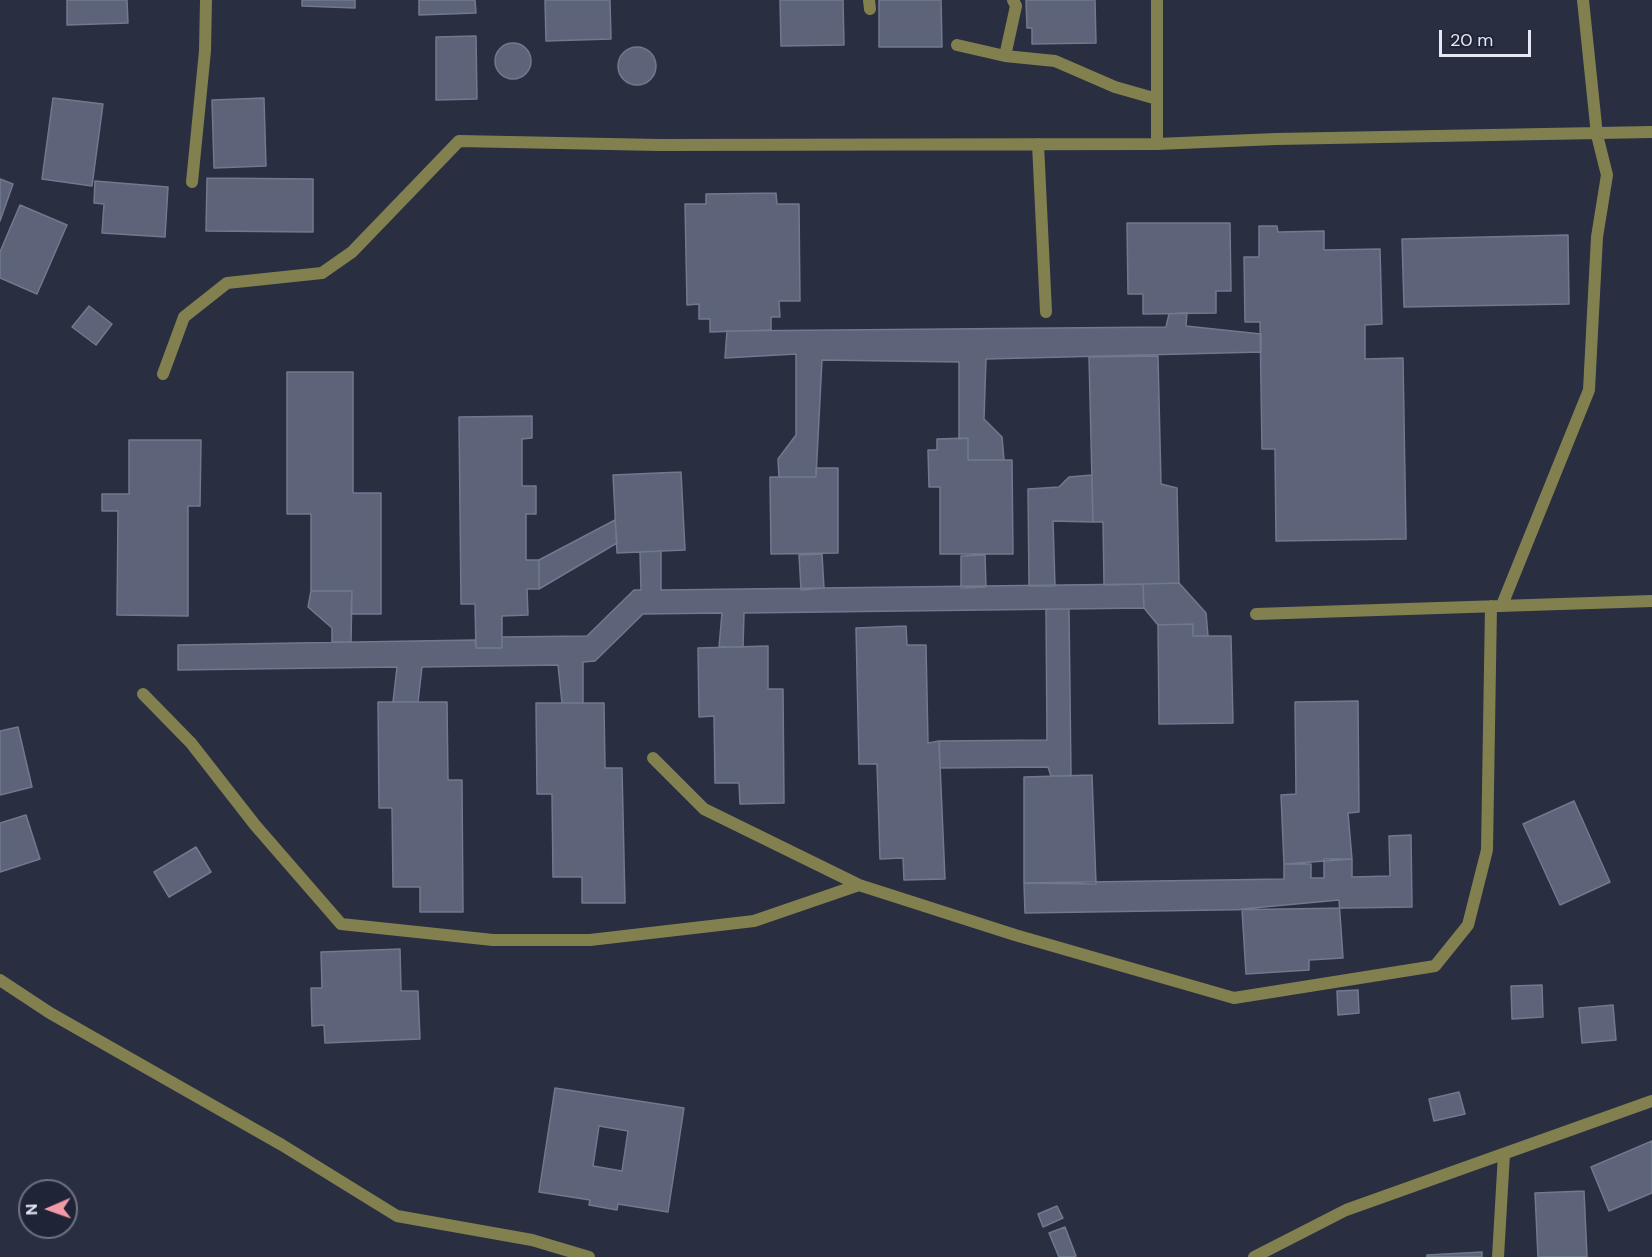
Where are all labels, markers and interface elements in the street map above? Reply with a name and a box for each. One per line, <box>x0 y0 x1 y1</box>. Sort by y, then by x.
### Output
scale bar <box>1442 18 1534 56</box>
text: 20 m <box>1450 28 1493 52</box>
north arrow <box>18 1179 78 1239</box>
text: N <box>21 1203 42 1216</box>

